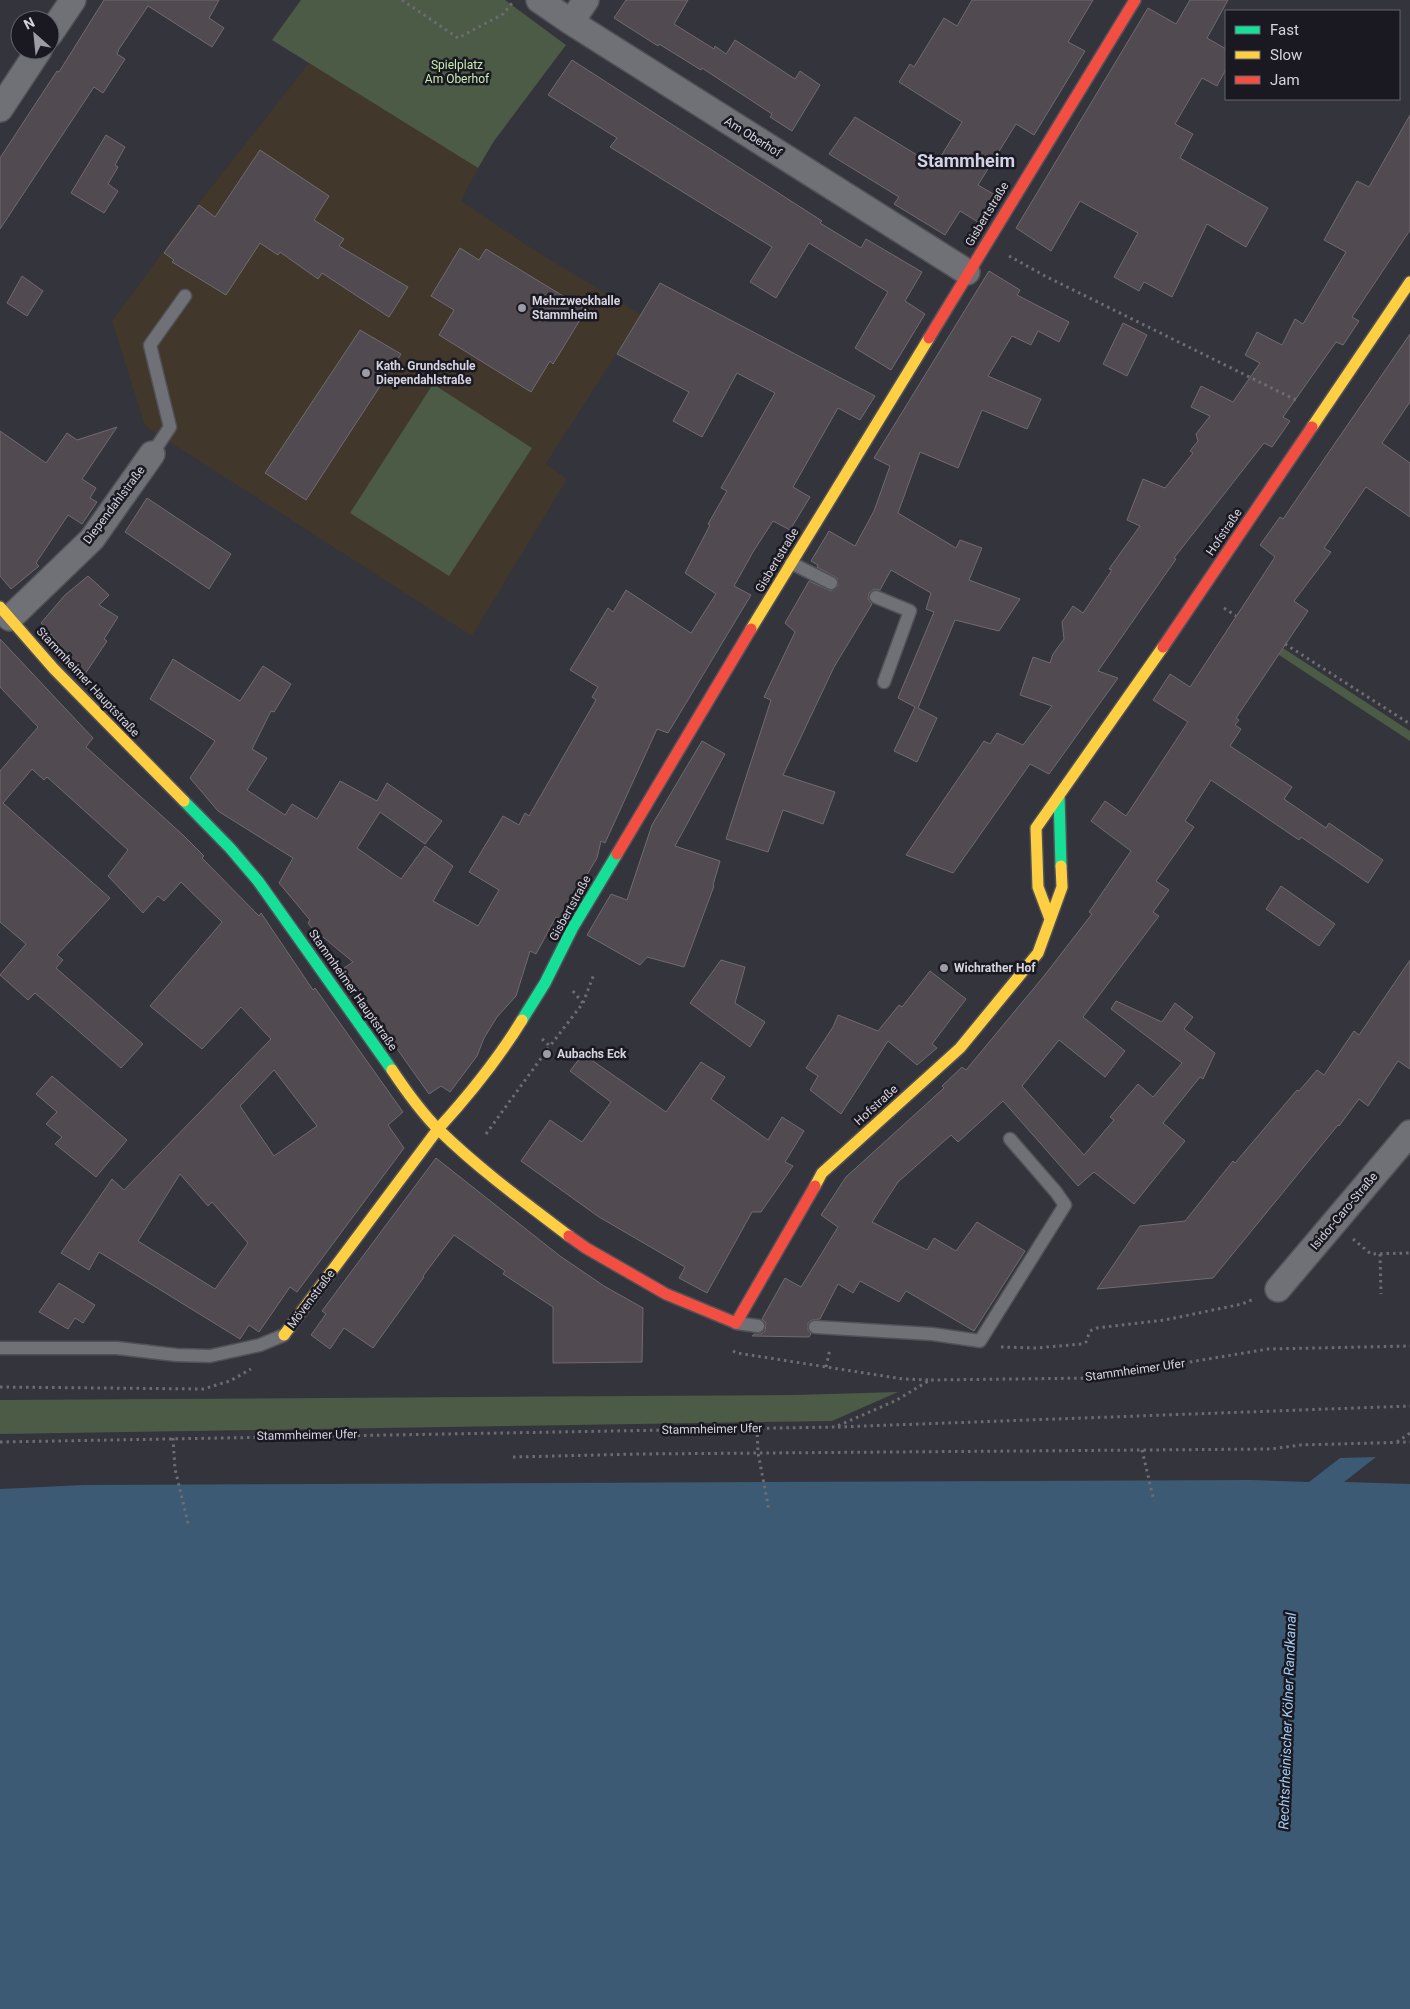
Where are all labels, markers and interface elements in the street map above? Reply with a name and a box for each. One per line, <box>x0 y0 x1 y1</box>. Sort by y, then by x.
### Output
north arrow <box>10 10 60 60</box>
legend <box>1225 10 1400 100</box>
text: N <box>21 14 37 33</box>
text: Fast <box>1270 21 1299 39</box>
text: Slow <box>1270 46 1302 64</box>
park label: Spielplatz Am Oberhof <box>425 58 490 86</box>
text: Jam <box>1270 71 1300 89</box>
street label: Am Oberhof <box>722 114 785 160</box>
district label: Stammheim <box>917 150 1015 171</box>
street label: Gisbertstraße <box>962 179 1012 249</box>
place label: Mehrzweckhalle Stammheim <box>532 294 621 322</box>
marker: Mehrzweckhalle Stammheim <box>516 302 528 314</box>
place label: Kath. Grundschule Diependahlstraße <box>376 359 476 387</box>
marker: Kath. Grundschule Diependahlstraße <box>360 367 372 379</box>
street label: Diependahlstraße <box>80 463 148 547</box>
street label: Hofstraße <box>1203 506 1245 558</box>
street label: Gisbertstraße <box>752 525 802 595</box>
street label: Stammheimer Hauptstraße <box>34 624 142 740</box>
street label: Gisbertstraße <box>546 873 594 943</box>
street label: Stammheimer Hauptstraße <box>306 927 400 1053</box>
place label: Wichrather Hof <box>954 961 1036 975</box>
marker: Wichrather Hof <box>938 962 950 974</box>
place label: Aubachs Eck <box>557 1047 627 1061</box>
marker: Aubachs Eck <box>541 1048 553 1060</box>
street label: Hofstraße <box>851 1082 901 1128</box>
street label: Isidor-Caro-Straße <box>1308 1169 1380 1253</box>
street label: Mövenstraße <box>284 1267 338 1331</box>
street label: Stammheimer Ufer <box>1084 1356 1186 1384</box>
street label: Stammheimer Ufer <box>662 1421 762 1437</box>
street label: Stammheimer Ufer <box>257 1427 357 1443</box>
water label: Rechtsrheinischer Kölner Randkanal <box>1275 1611 1299 1830</box>

